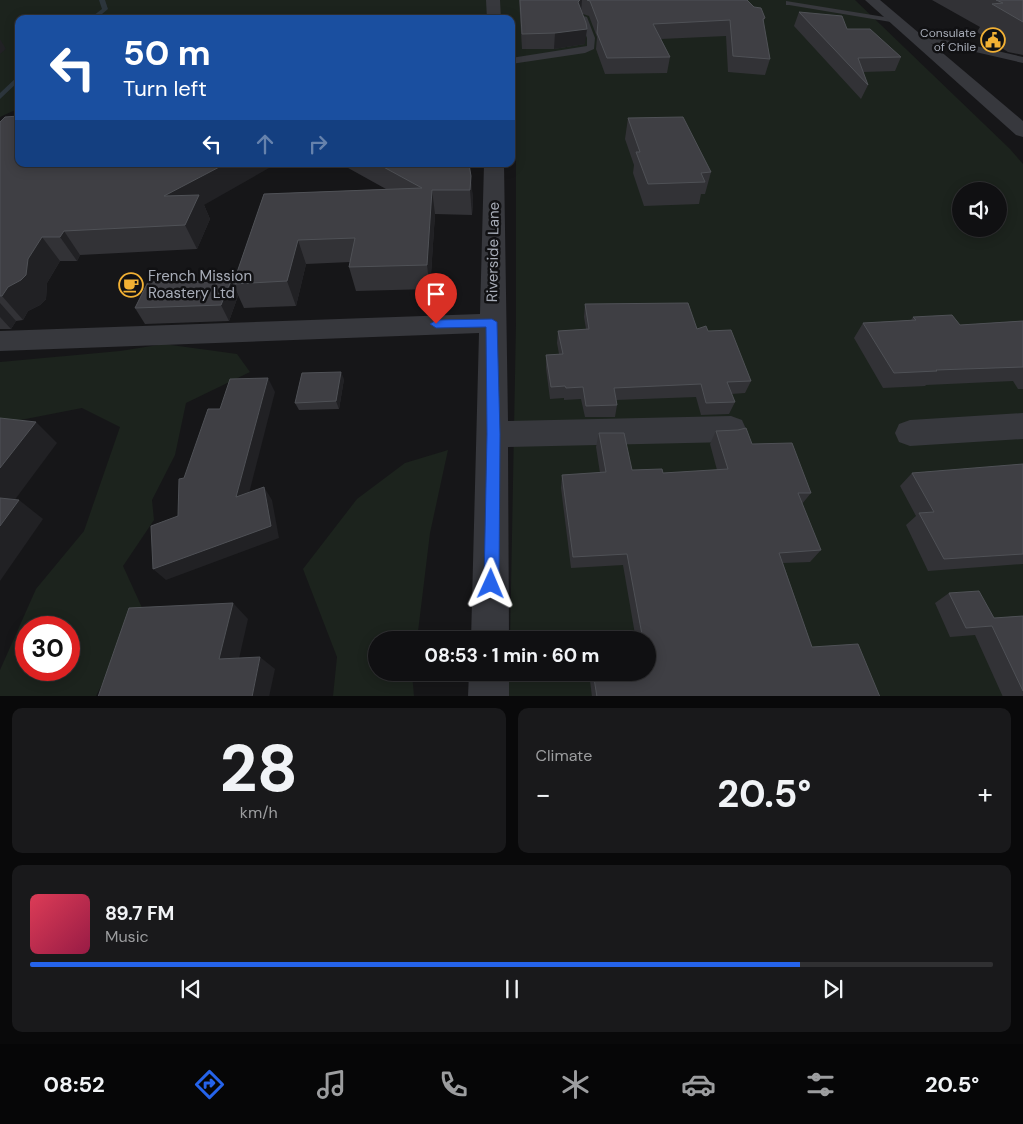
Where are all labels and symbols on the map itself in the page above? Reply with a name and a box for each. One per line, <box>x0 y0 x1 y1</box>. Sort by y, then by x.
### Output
place label: Consulate of Chile <box>920 25 976 55</box>
public building icon: Consulate of Chile <box>980 27 1006 53</box>
street label: Riverside Lane <box>482 202 504 302</box>
place label: French Mission Roastery Ltd <box>148 266 252 303</box>
cafe icon: French Mission Roastery Ltd <box>118 272 144 298</box>
pin <box>415 273 457 324</box>
position arrow <box>464 557 516 609</box>
speed limit sign: 30 <box>15 616 80 681</box>

